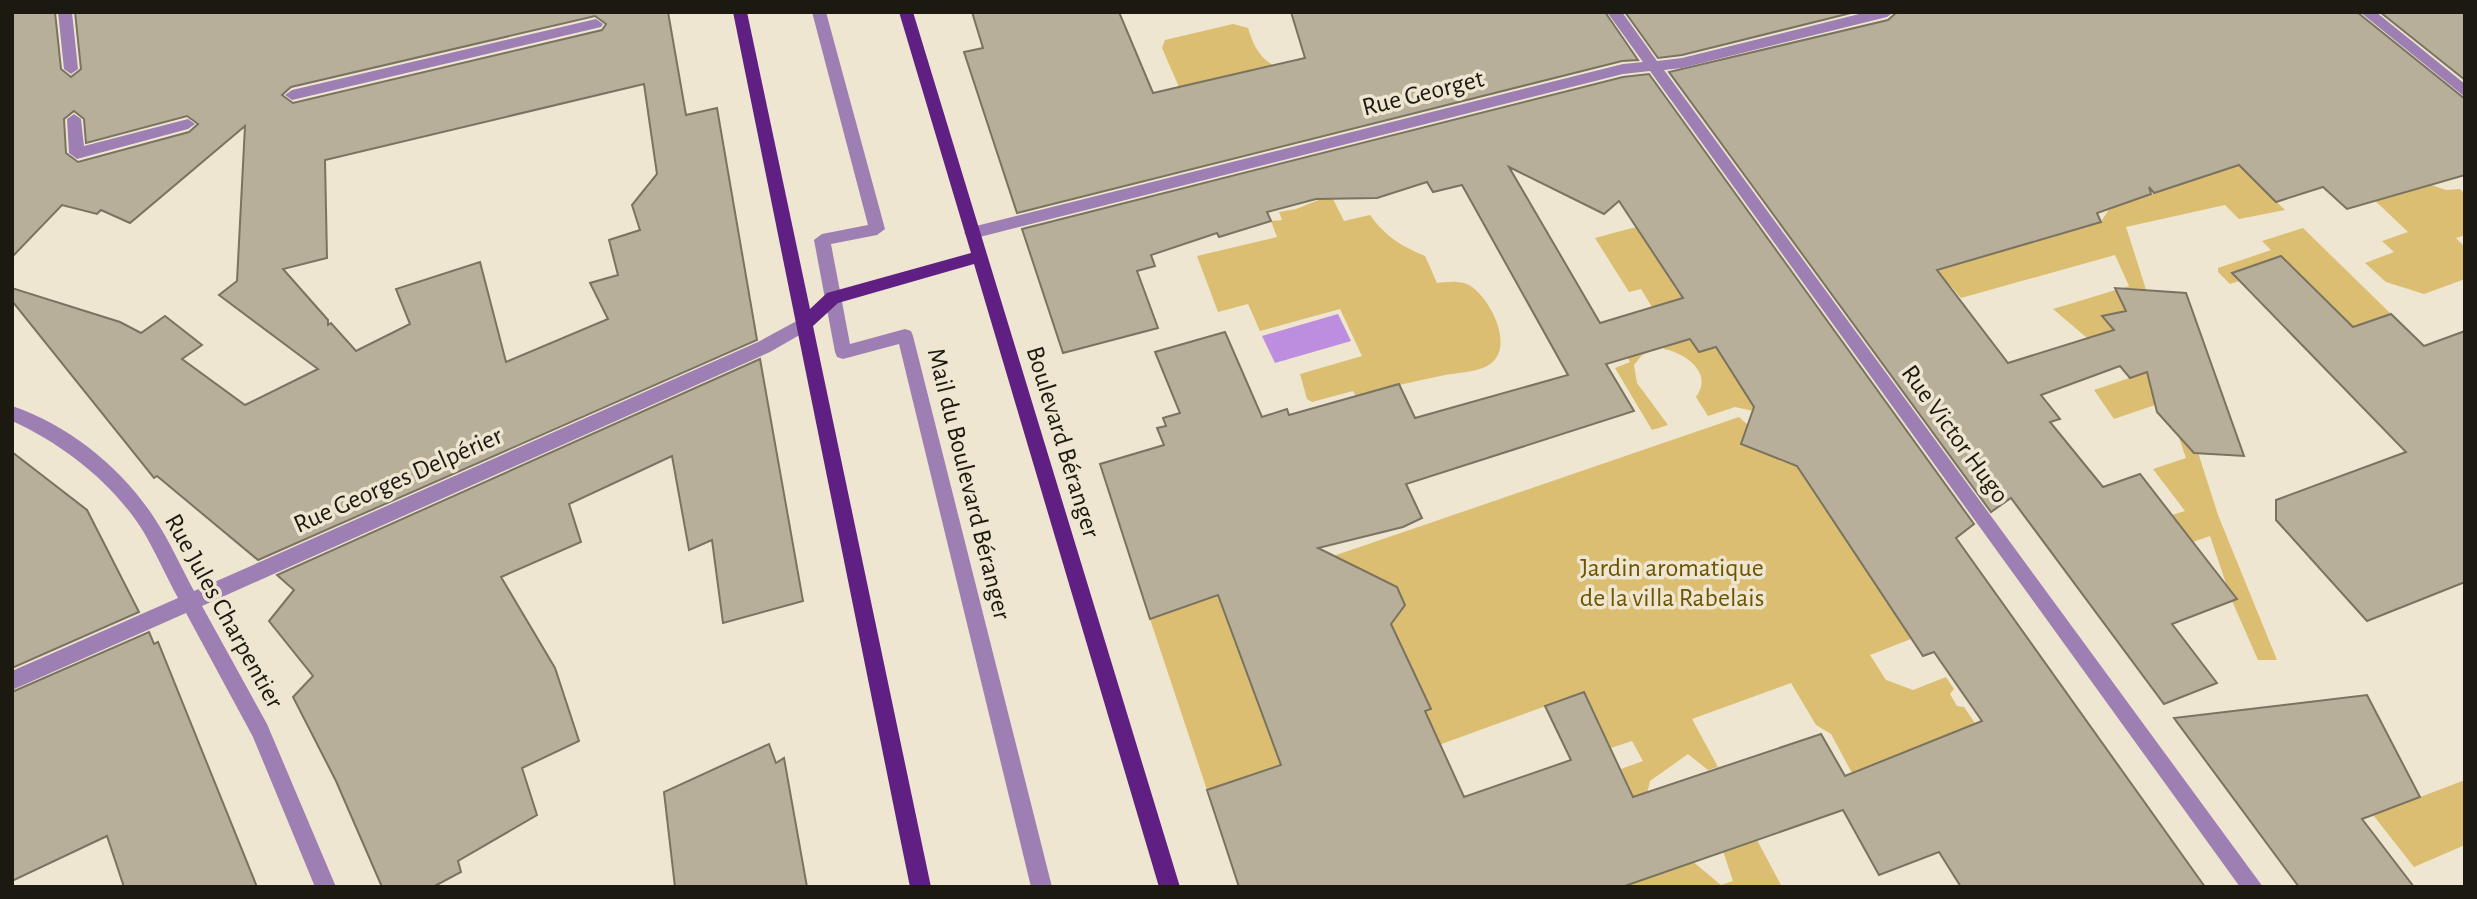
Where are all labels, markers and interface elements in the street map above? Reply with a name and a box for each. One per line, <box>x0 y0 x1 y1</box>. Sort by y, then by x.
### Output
street label: Rue Georget <box>1360 65 1486 121</box>
street label: Boulevard Béranger <box>1022 343 1105 541</box>
street label: Mail du Boulevard Béranger <box>923 346 1015 623</box>
street label: Rue Victor Hugo <box>1896 360 2014 508</box>
street label: Rue Georges Delpérier <box>290 422 507 538</box>
street label: Rue Jules Charpentier <box>160 510 288 713</box>
park label: Jardin aromatique de la villa Rabelais <box>1580 555 1764 611</box>

